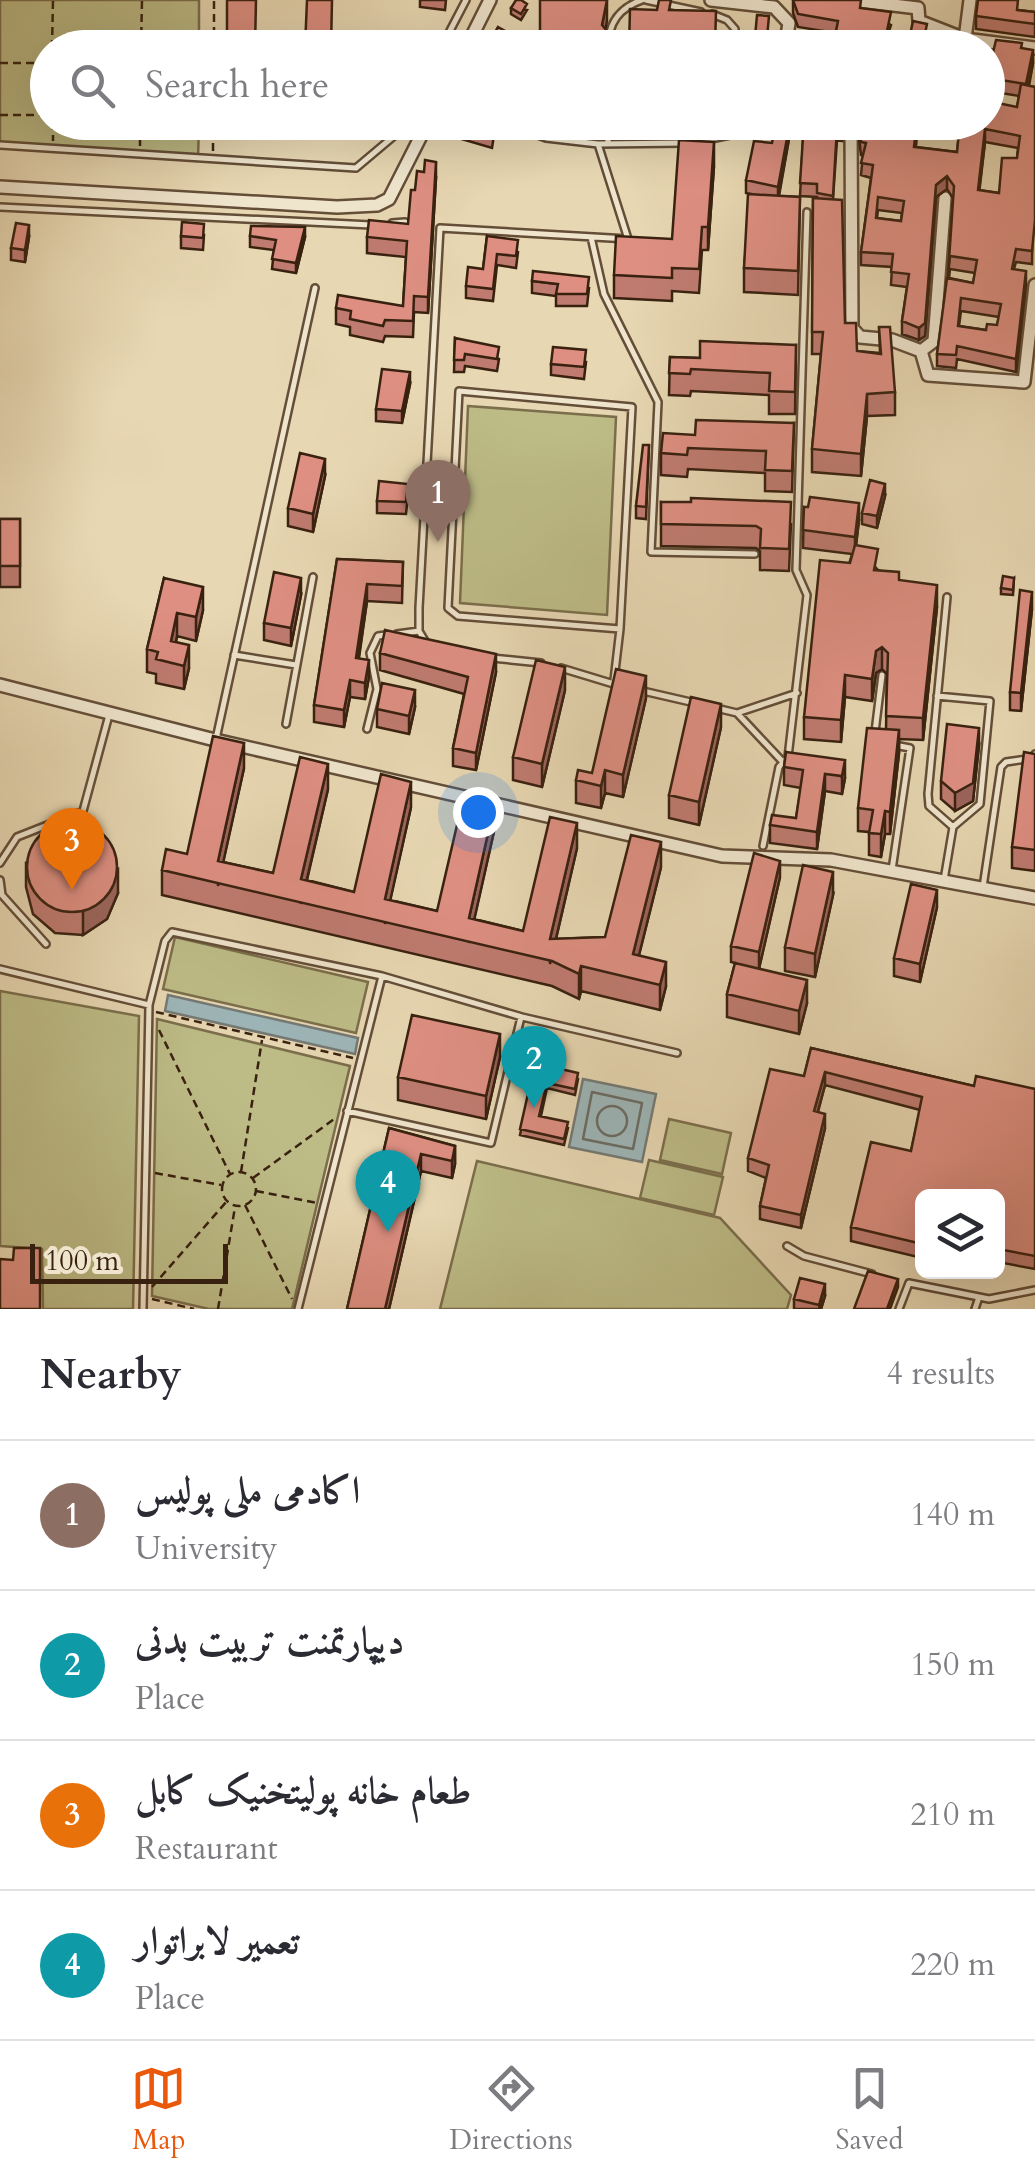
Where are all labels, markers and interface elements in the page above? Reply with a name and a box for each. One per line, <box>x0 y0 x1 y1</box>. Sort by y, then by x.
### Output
search box <box>30 30 1005 140</box>
icon: search <box>65 58 120 113</box>
text: Search here <box>145 59 329 111</box>
pin: 1 <box>406 460 470 542</box>
your location <box>453 787 504 838</box>
pin: 3 <box>40 808 104 890</box>
pin: 2 <box>502 1026 566 1108</box>
pin: 4 <box>356 1150 420 1232</box>
map controls <box>915 1189 1005 1279</box>
button: layers <box>915 1189 1005 1279</box>
scale bar <box>30 1239 228 1284</box>
text: 100 m <box>45 1242 119 1280</box>
text: Nearby <box>40 1346 182 1403</box>
text: 4 results <box>887 1352 995 1396</box>
text: اکادمی ملی پولیس <box>135 1465 360 1517</box>
text: 1 <box>64 1493 81 1537</box>
text: 140 m <box>910 1493 995 1537</box>
text: University <box>135 1527 277 1571</box>
text: دیپارتمنت تربیت بدنی <box>135 1615 404 1667</box>
text: 2 <box>64 1643 81 1687</box>
text: 150 m <box>910 1643 995 1687</box>
text: Place <box>135 1677 205 1721</box>
text: طعام خانه پولیتخنیک کابل <box>135 1765 472 1817</box>
text: 3 <box>64 1793 81 1837</box>
text: 210 m <box>910 1793 995 1837</box>
text: Restaurant <box>135 1827 278 1871</box>
text: تعمیر لابراتوار <box>135 1915 300 1967</box>
text: 4 <box>64 1943 81 1987</box>
text: 220 m <box>910 1943 995 1987</box>
text: Place <box>135 1977 205 2021</box>
tab: Map <box>131 2061 186 2159</box>
tab: Directions <box>449 2061 573 2159</box>
tab: Saved <box>836 2061 904 2159</box>

